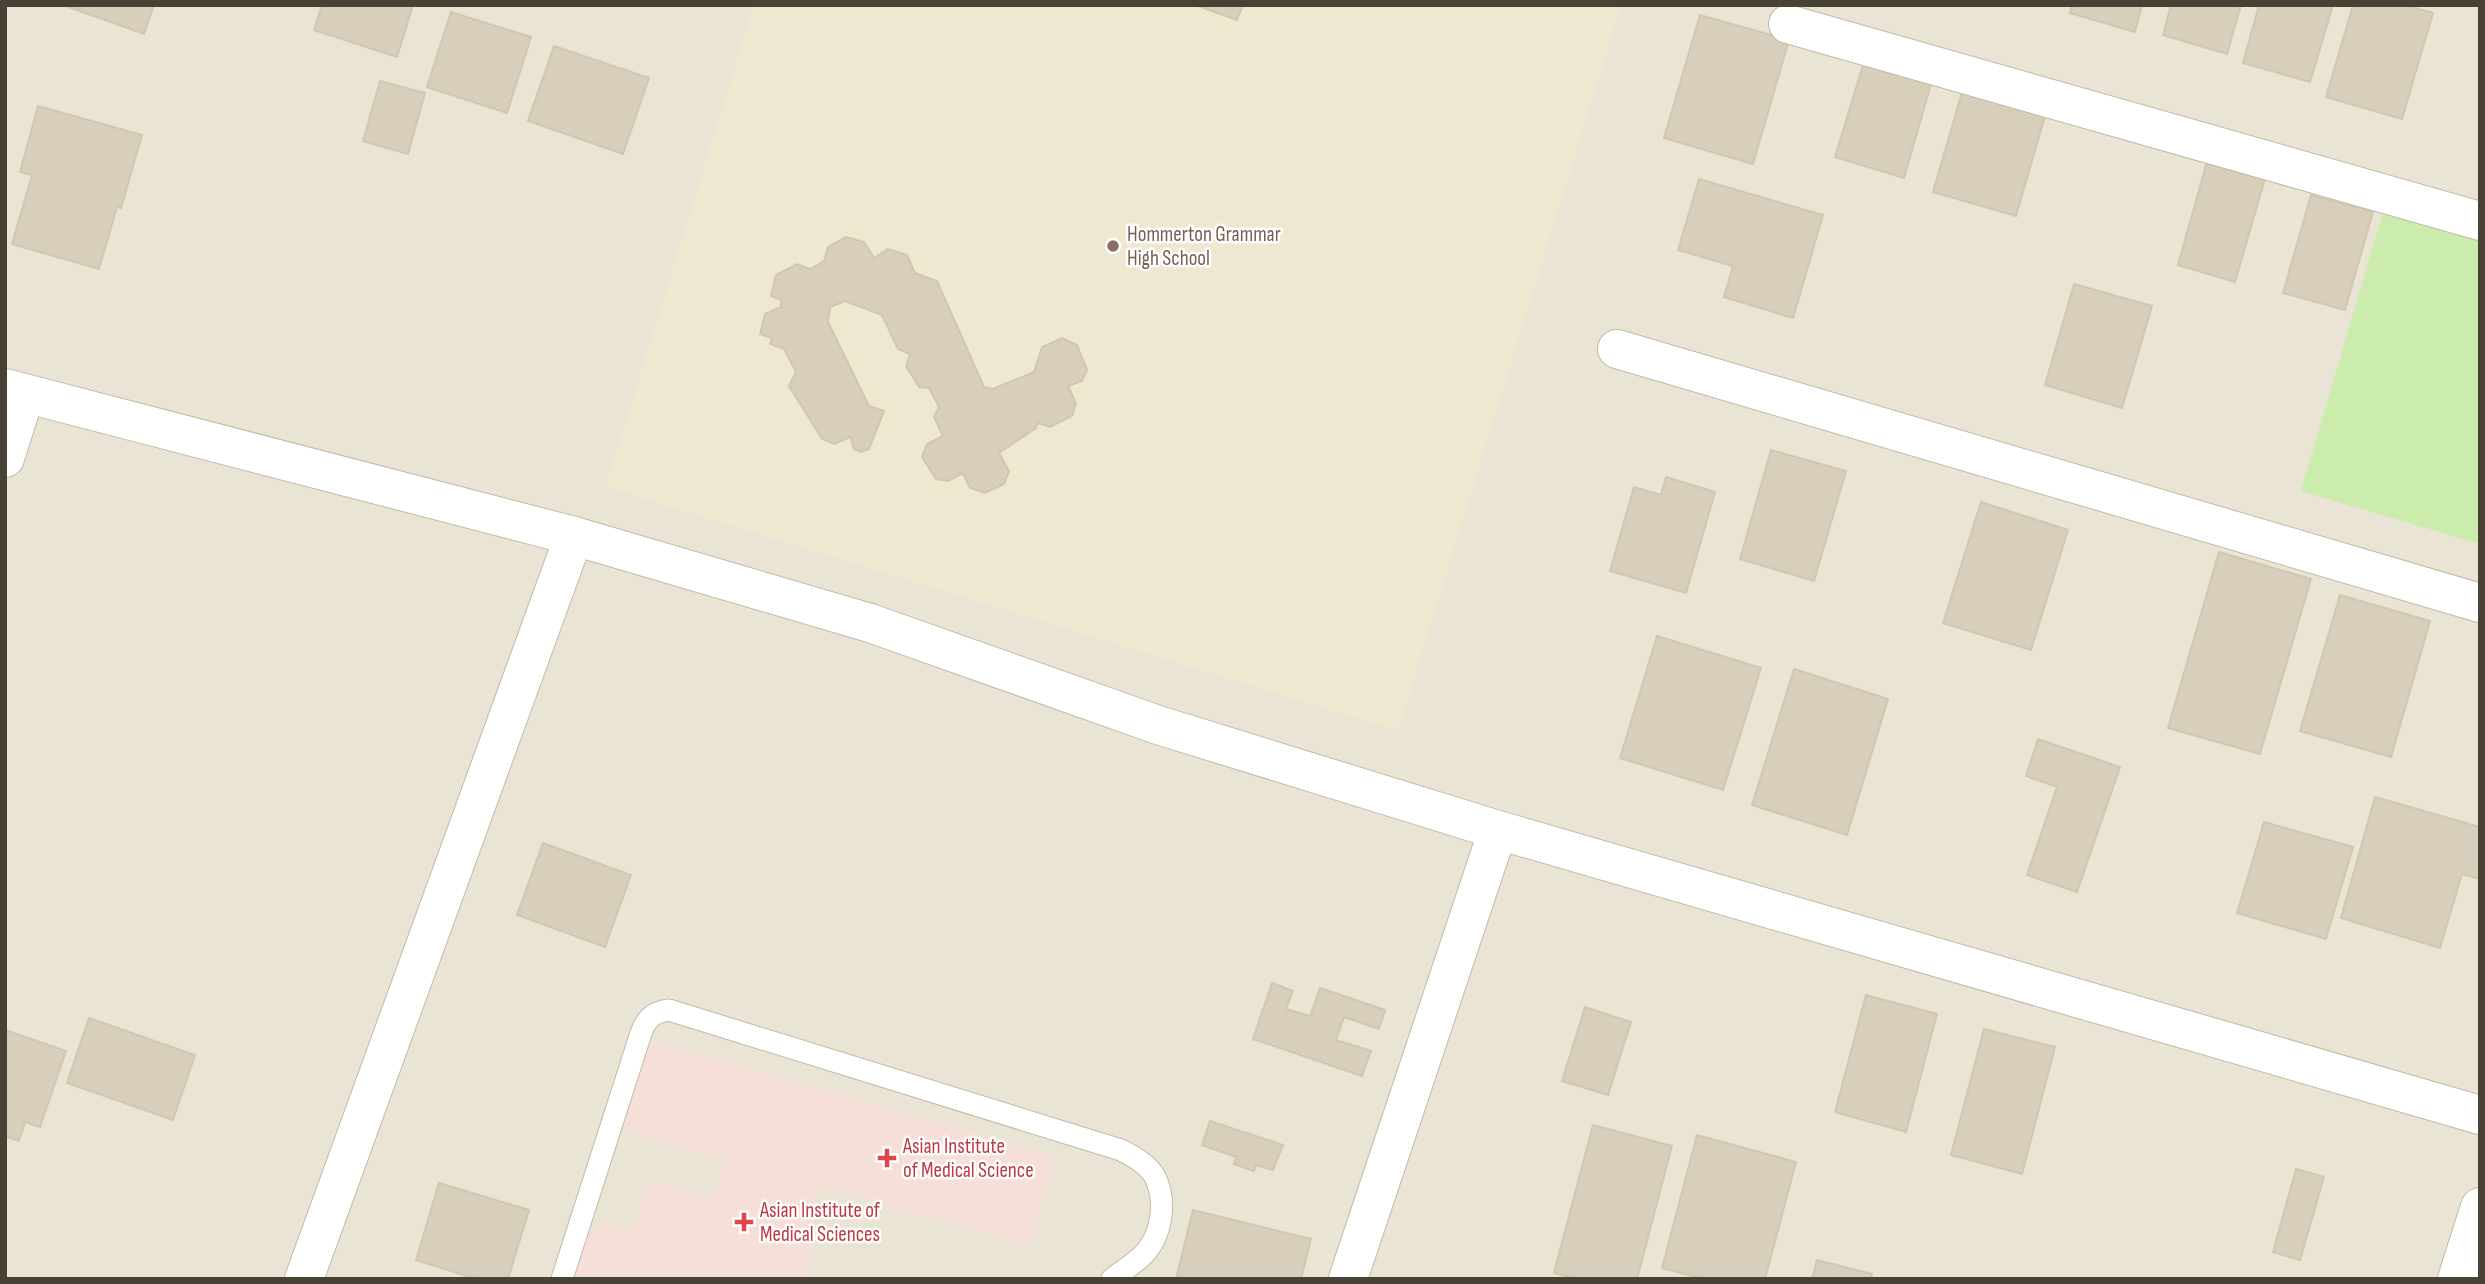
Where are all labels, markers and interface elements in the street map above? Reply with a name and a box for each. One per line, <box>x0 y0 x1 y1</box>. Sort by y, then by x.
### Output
place label: Hommerton Grammar High School <box>1127 222 1281 271</box>
marker: Hommerton Grammar High School <box>1105 238 1121 254</box>
place label: Asian Institute of Medical Science <box>902 1134 1034 1183</box>
marker: Asian Institute of Medical Science <box>877 1148 897 1168</box>
place label: Asian Institute of Medical Sciences <box>759 1198 881 1247</box>
marker: Asian Institute of Medical Sciences <box>734 1212 754 1232</box>

